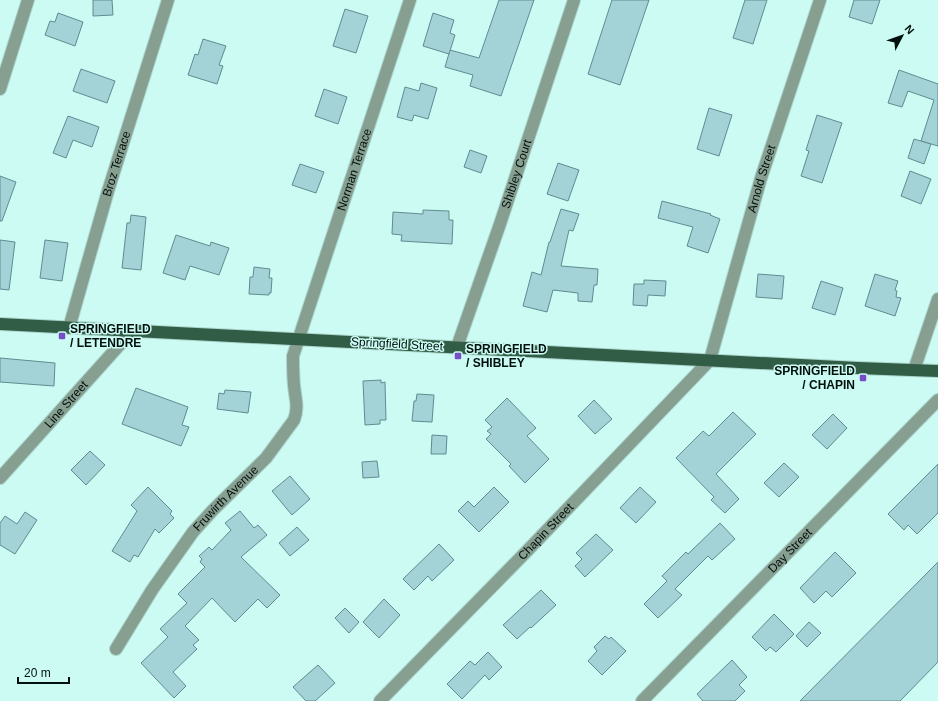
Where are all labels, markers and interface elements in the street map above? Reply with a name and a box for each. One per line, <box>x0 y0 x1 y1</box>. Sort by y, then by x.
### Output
north arrow <box>882 16 922 56</box>
text: N <box>902 23 917 36</box>
street label: Norman Terrace <box>334 126 374 213</box>
street label: Broz Terrace <box>100 129 134 198</box>
street label: Shibley Court <box>499 137 535 210</box>
street label: Arnold Street <box>745 142 779 214</box>
place label: SPRINGFIELD / LETENDRE <box>70 322 151 350</box>
marker: SPRINGFIELD / LETENDRE <box>57 331 67 341</box>
street label: Springfield Street <box>351 335 444 353</box>
place label: SPRINGFIELD / SHIBLEY <box>466 342 547 370</box>
marker: SPRINGFIELD / SHIBLEY <box>453 351 463 361</box>
place label: SPRINGFIELD / CHAPIN <box>774 364 855 392</box>
marker: SPRINGFIELD / CHAPIN <box>858 373 868 383</box>
street label: Line Street <box>42 378 91 431</box>
street label: Fruwirth Avenue <box>190 462 261 534</box>
street label: Chapin Street <box>515 500 577 563</box>
street label: Day Street <box>765 525 815 576</box>
scale bar <box>18 659 69 685</box>
text: 20 m <box>24 666 51 680</box>

